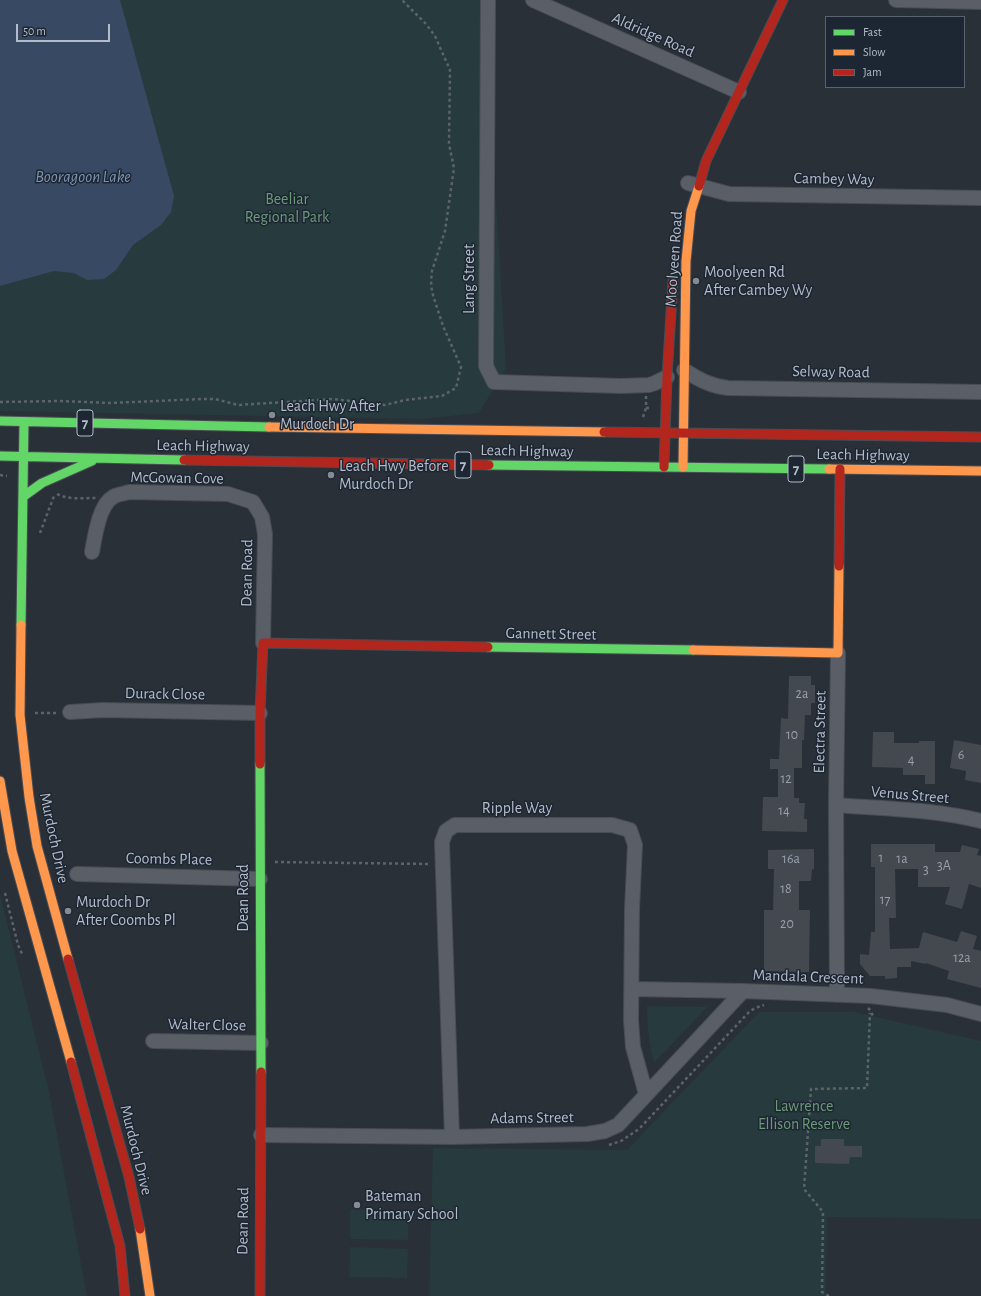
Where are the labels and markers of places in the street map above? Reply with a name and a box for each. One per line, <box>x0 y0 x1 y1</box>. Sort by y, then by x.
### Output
place label: Moolyeen Rd After Cambey Wy <box>704 262 812 300</box>
marker: Moolyeen Rd After Cambey Wy <box>691 276 701 286</box>
place label: Leach Hwy After Murdoch Dr <box>280 396 381 434</box>
marker: Leach Hwy After Murdoch Dr <box>267 410 277 420</box>
place label: Leach Hwy Before Murdoch Dr <box>339 456 449 494</box>
marker: Leach Hwy Before Murdoch Dr <box>326 470 336 480</box>
place label: Murdoch Dr After Coombs Pl <box>76 892 176 930</box>
marker: Murdoch Dr After Coombs Pl <box>63 906 73 916</box>
place label: Bateman Primary School <box>365 1186 458 1224</box>
marker: Bateman Primary School <box>352 1200 362 1210</box>

